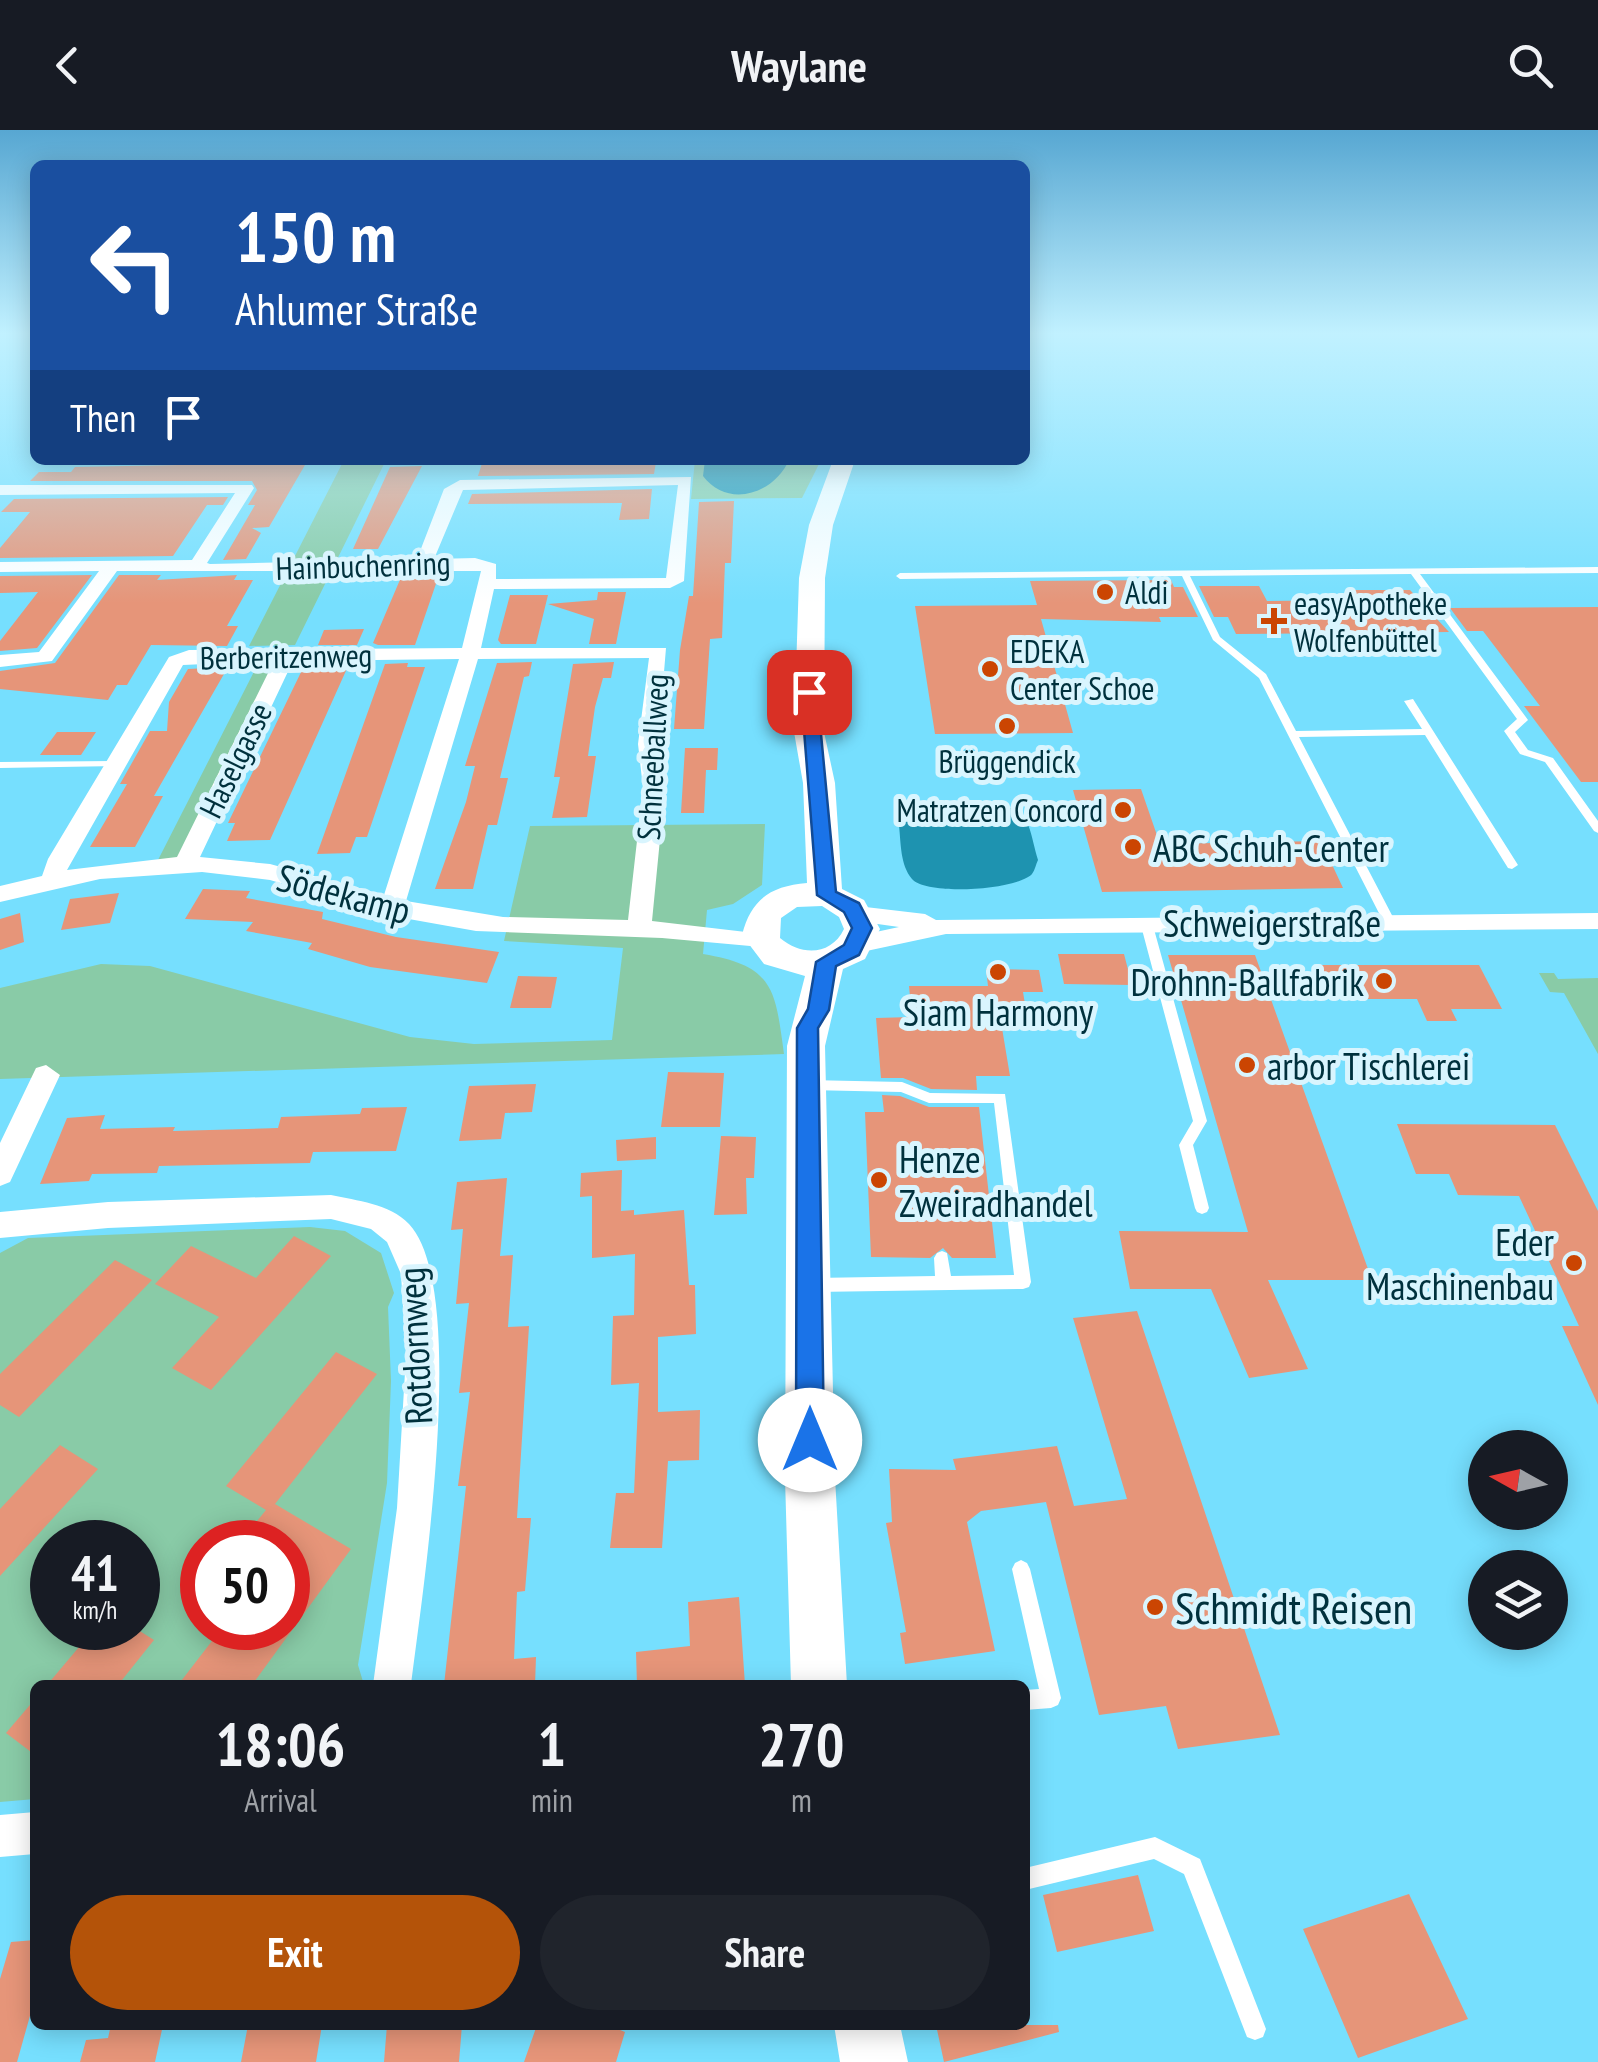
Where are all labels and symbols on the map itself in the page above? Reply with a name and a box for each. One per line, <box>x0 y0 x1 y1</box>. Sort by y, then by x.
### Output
street label: Hainbuchenring <box>275 541 451 589</box>
place label: Aldi <box>1125 571 1168 613</box>
marker: Aldi <box>1094 581 1116 603</box>
place label: easyApotheke Wolfenbüttel <box>1294 582 1447 661</box>
marker: easyApotheke Wolfenbüttel <box>1263 610 1285 632</box>
place label: EDEKA Center Schoe <box>1010 630 1155 709</box>
street label: Berberitzenweg <box>199 633 373 679</box>
pin <box>767 650 852 735</box>
marker: EDEKA Center Schoe <box>979 658 1001 680</box>
street label: Schneeballweg <box>627 673 677 841</box>
street label: Haselgasse <box>189 696 281 824</box>
marker: Brüggendick <box>996 715 1018 737</box>
place label: Brüggendick <box>938 740 1076 782</box>
place label: Matratzen Concord <box>897 789 1103 831</box>
marker: Matratzen Concord <box>1112 799 1134 821</box>
place label: ABC Schuh-Center <box>1153 823 1389 872</box>
marker: ABC Schuh-Center <box>1122 836 1144 858</box>
street label: Södekamp <box>272 852 416 934</box>
street label: Schweigerstraße <box>1163 898 1381 947</box>
place label: Drohnn-Ballfabrik <box>1130 957 1364 1006</box>
marker: Siam Harmony <box>987 961 1009 983</box>
marker: Drohnn-Ballfabrik <box>1373 970 1395 992</box>
place label: Siam Harmony <box>903 987 1094 1036</box>
place label: arbor Tischlerei <box>1267 1041 1470 1090</box>
marker: arbor Tischlerei <box>1236 1054 1258 1076</box>
place label: Henze Zweiradhandel <box>899 1134 1093 1227</box>
marker: Henze Zweiradhandel <box>868 1169 890 1191</box>
place label: Eder Maschinenbau <box>1366 1217 1555 1310</box>
marker: Eder Maschinenbau <box>1563 1252 1585 1274</box>
street label: Rotdornweg <box>385 1266 443 1426</box>
position arrow <box>758 1388 862 1492</box>
north arrow <box>1468 1430 1568 1530</box>
speed limit sign: 50 <box>180 1520 310 1650</box>
place label: Schmidt Reisen <box>1175 1578 1412 1636</box>
marker: Schmidt Reisen <box>1144 1596 1166 1618</box>

